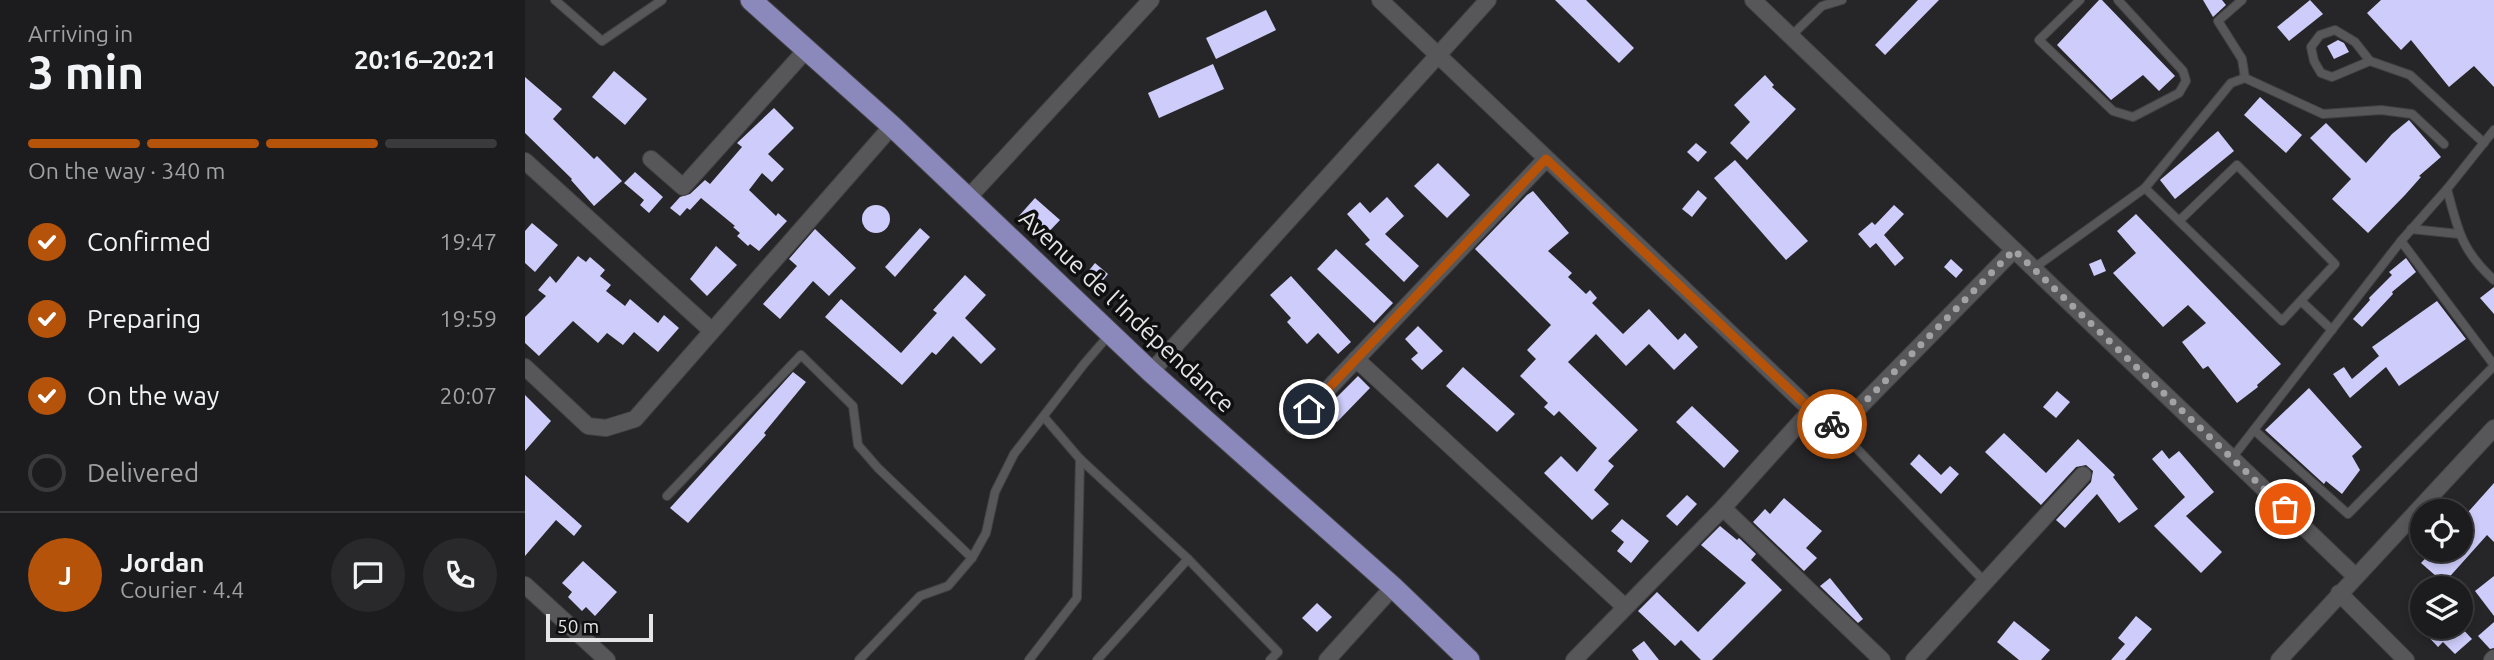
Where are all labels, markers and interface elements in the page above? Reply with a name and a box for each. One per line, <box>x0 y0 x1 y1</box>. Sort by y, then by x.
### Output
text: Arriving in <box>28 21 133 46</box>
text: 20:16–20:21 <box>354 45 497 74</box>
text: 3 min <box>28 46 144 98</box>
text: On the way · 340 m <box>28 158 225 183</box>
street label: Avenue de l'Indépendance <box>1014 204 1240 418</box>
icon: check <box>28 223 66 261</box>
text: Confirmed <box>87 227 211 256</box>
text: 19:47 <box>439 229 497 254</box>
icon: check <box>28 300 66 338</box>
text: Preparing <box>87 304 201 333</box>
text: 19:59 <box>439 306 497 331</box>
icon: check <box>28 377 66 415</box>
pin <box>1279 379 1339 439</box>
text: On the way <box>87 381 219 410</box>
text: 20:07 <box>439 383 497 408</box>
courier <box>1797 389 1867 459</box>
icon: home <box>1290 390 1328 428</box>
icon: bike <box>1813 405 1851 443</box>
text: Delivered <box>87 458 199 487</box>
pin <box>2255 479 2315 539</box>
icon: bag <box>2266 490 2304 528</box>
map controls <box>2410 499 2473 639</box>
button: locate <box>2410 499 2473 562</box>
button: chat <box>331 538 405 612</box>
button: phone <box>423 538 497 612</box>
text: Jordan <box>120 548 205 577</box>
text: J <box>58 561 72 590</box>
button: layers <box>2410 576 2473 639</box>
text: Courier · 4.4 <box>120 577 244 602</box>
scale bar <box>546 611 653 643</box>
text: 50 m <box>557 615 599 637</box>

